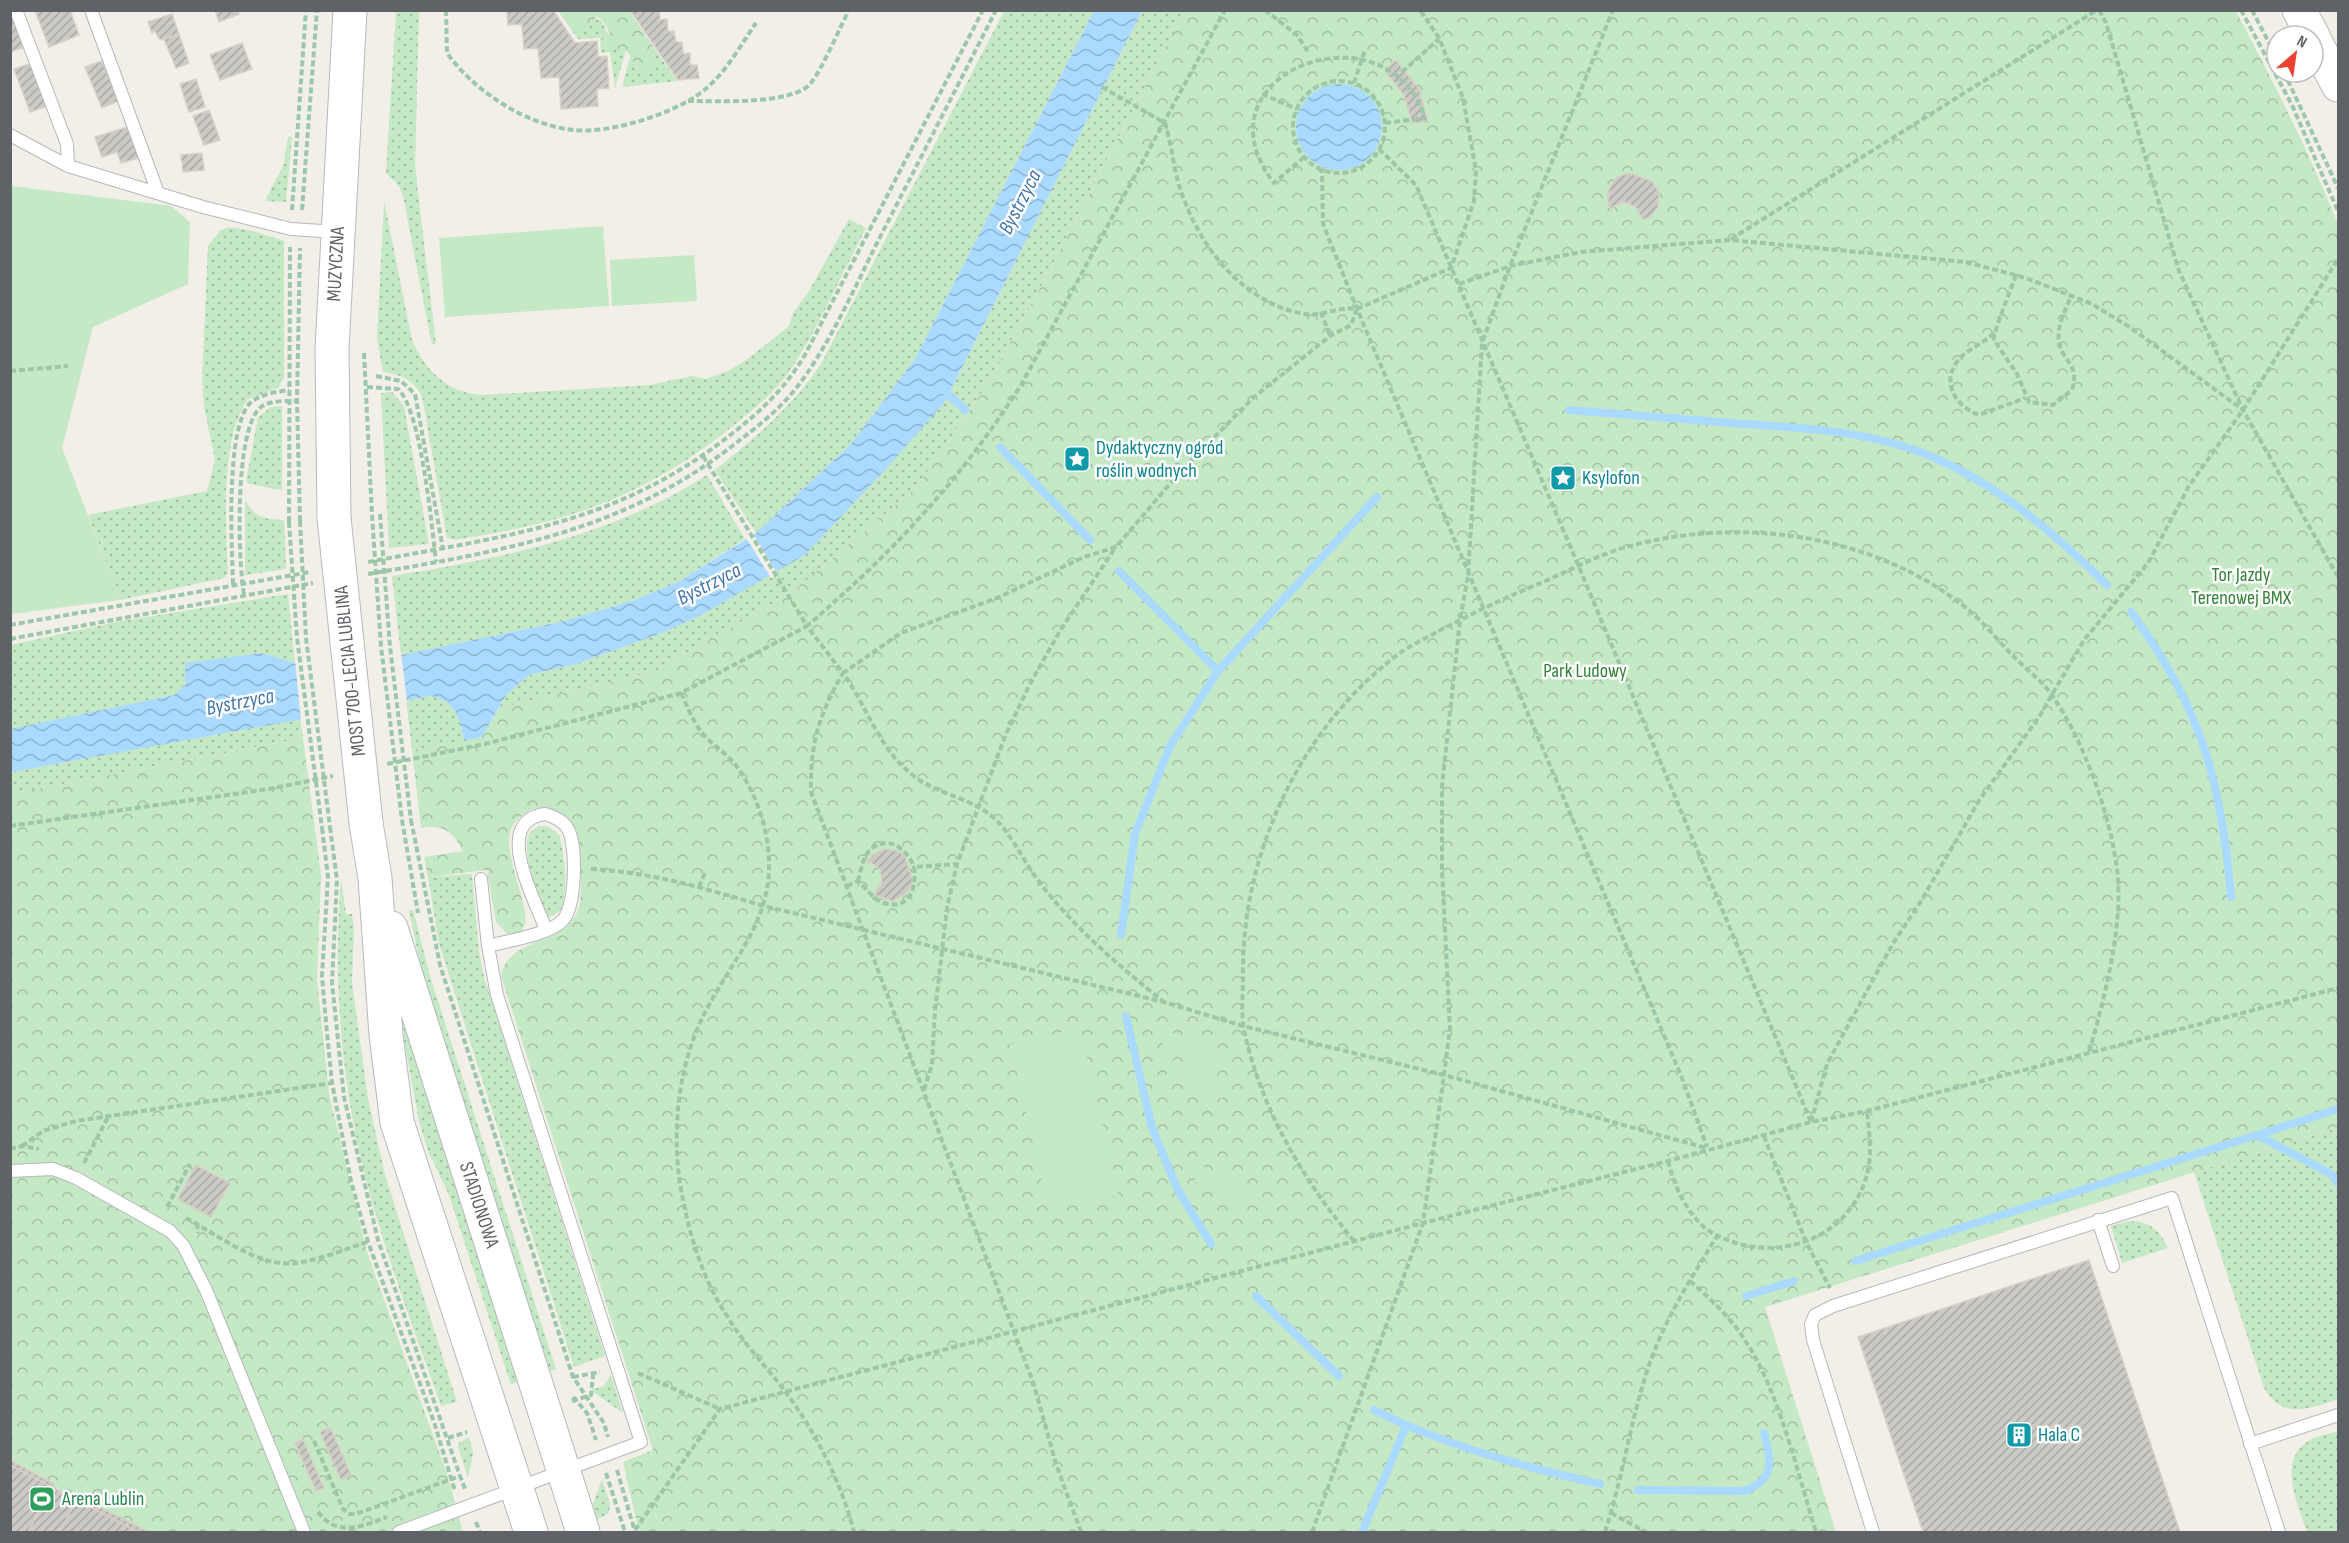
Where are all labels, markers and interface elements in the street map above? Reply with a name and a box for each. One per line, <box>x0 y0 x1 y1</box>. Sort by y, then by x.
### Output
north arrow <box>2265 24 2325 84</box>
text: N <box>2293 32 2310 53</box>
water label: Bystrzyca <box>993 165 1047 238</box>
street label: MUZYCZNA <box>322 226 350 302</box>
place label: Dydaktyczny ogród roślin wodnych <box>1096 436 1223 483</box>
place icon: Dydaktyczny ogród roślin wodnych <box>1062 444 1092 474</box>
place icon: Ksylofon <box>1548 463 1578 493</box>
place label: Ksylofon <box>1582 466 1640 490</box>
water label: Bystrzyca <box>673 557 746 611</box>
park label: Tor Jazdy Terenowej BMX <box>2191 563 2292 610</box>
street label: MOST 700-LECIA LUBLINA <box>329 584 371 758</box>
park label: Park Ludowy <box>1543 659 1627 683</box>
water label: Bystrzyca <box>204 683 276 721</box>
street label: STADIONOWA <box>454 1159 504 1251</box>
building icon: Hala C <box>2004 1420 2034 1450</box>
place label: Hala C <box>2038 1423 2080 1447</box>
sports icon: Arena Lublin <box>27 1484 57 1514</box>
place label: Arena Lublin <box>61 1487 144 1511</box>

